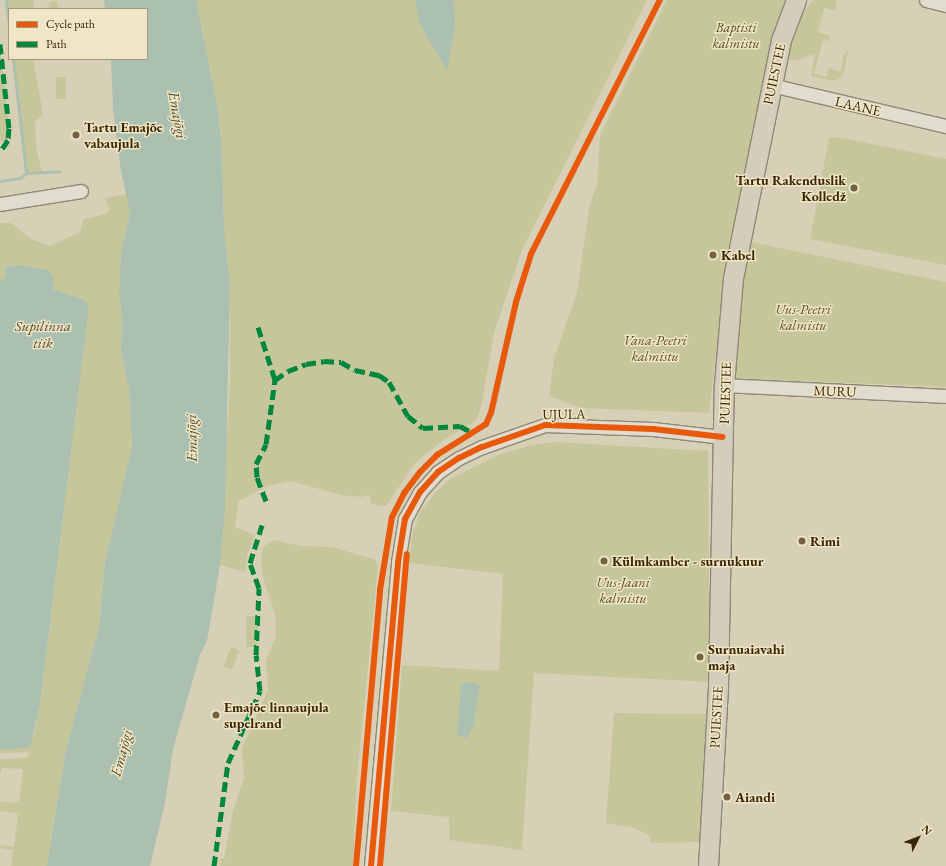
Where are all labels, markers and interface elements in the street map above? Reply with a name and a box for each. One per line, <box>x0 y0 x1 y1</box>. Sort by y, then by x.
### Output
legend <box>8 8 148 60</box>
text: Cycle path <box>46 16 95 32</box>
park label: Baptisti kalmistu <box>712 19 760 52</box>
text: Path <box>46 36 67 52</box>
street label: PUIESTEE <box>759 42 789 106</box>
water label: Emajõgi <box>165 90 191 140</box>
street label: LAANE <box>833 93 883 119</box>
place label: Tartu Emajõe vabaujula <box>84 119 163 152</box>
marker: Tartu Emajõe vabaujula <box>71 130 81 140</box>
place label: Tartu Rakenduslik Kolledž <box>735 172 846 204</box>
marker: Tartu Rakenduslik Kolledž <box>849 183 859 193</box>
place label: Kabel <box>721 247 755 263</box>
marker: Kabel <box>708 250 718 260</box>
park label: Uus-Peetri kalmistu <box>775 301 831 334</box>
water label: Supilinna tiik <box>15 316 71 351</box>
park label: Vana-Peetri kalmistu <box>623 332 687 364</box>
street label: PUIESTEE <box>716 362 734 424</box>
street label: MURU <box>813 382 857 400</box>
street label: UJULA <box>542 405 586 423</box>
water label: Emajõgi <box>182 414 200 462</box>
place label: Rimi <box>810 533 840 549</box>
marker: Rimi <box>797 536 807 546</box>
place label: Külmkamber - surnukuur <box>612 553 764 569</box>
marker: Külmkamber - surnukuur <box>599 556 609 566</box>
park label: Uus-Jaani kalmistu <box>596 574 650 606</box>
place label: Surnuaiavahi maja <box>708 641 785 674</box>
marker: Surnuaiavahi maja <box>695 652 705 662</box>
street label: PUIESTEE <box>706 685 726 749</box>
place label: Emajõe linnaujula supelrand <box>224 699 329 732</box>
marker: Emajõe linnaujula supelrand <box>211 710 221 720</box>
water label: Emajõgi <box>106 728 136 778</box>
place label: Aiandi <box>735 789 775 805</box>
marker: Aiandi <box>722 792 732 802</box>
north arrow <box>898 818 938 858</box>
text: N <box>919 822 935 838</box>

